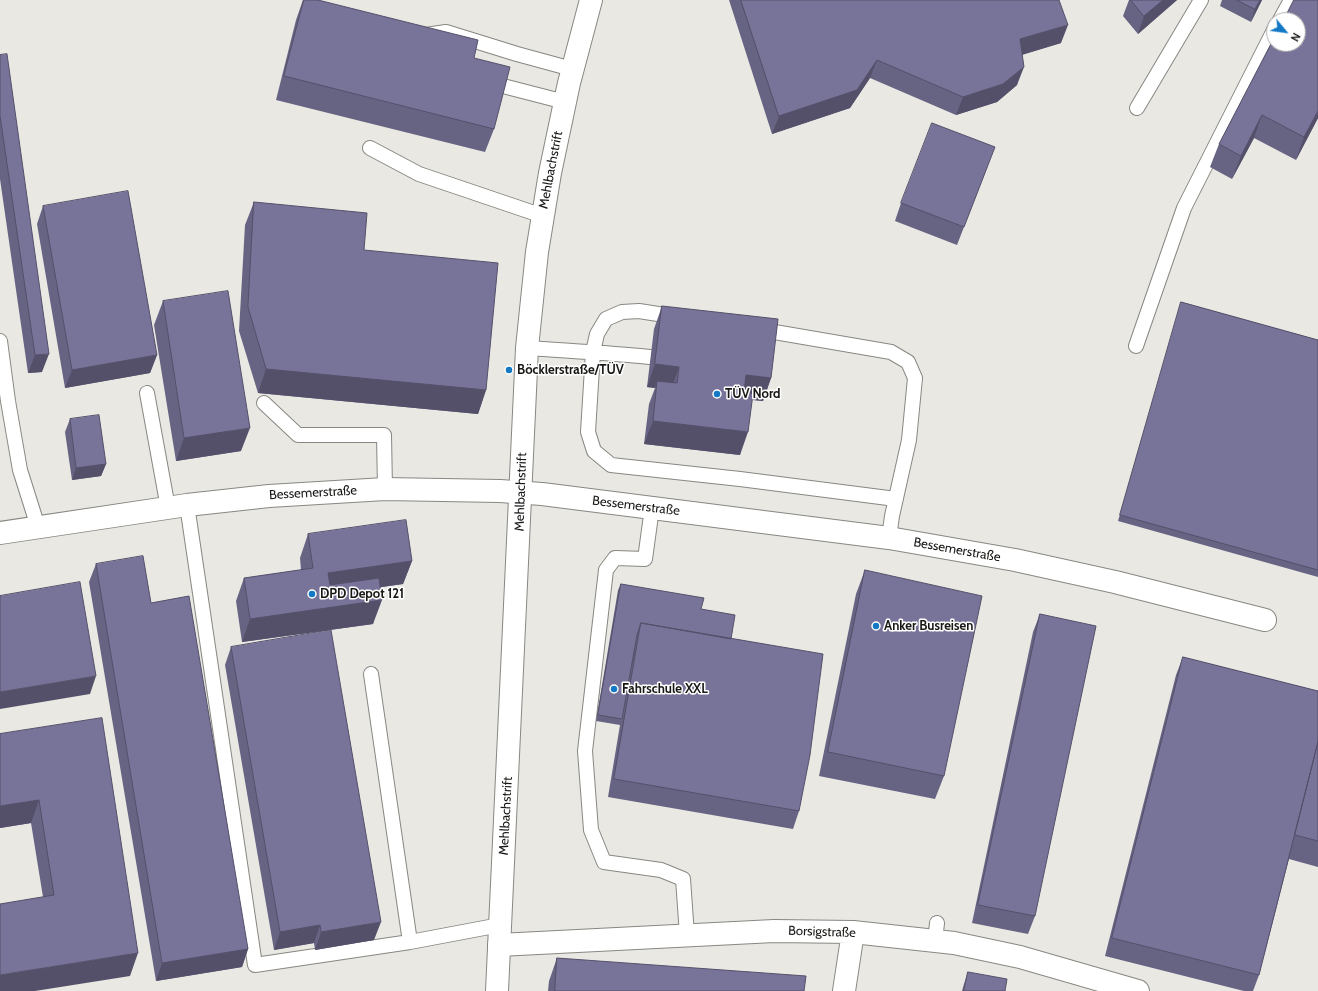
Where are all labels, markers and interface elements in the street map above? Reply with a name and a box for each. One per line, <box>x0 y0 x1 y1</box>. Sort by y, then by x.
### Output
north arrow <box>1266 12 1306 52</box>
text: N <box>1288 31 1304 44</box>
street label: Mehlbachstrift <box>536 130 566 210</box>
place label: Böcklerstraße/TÜV <box>517 362 624 378</box>
marker: Böcklerstraße/TÜV <box>504 365 514 375</box>
place label: TÜV Nord <box>725 386 781 402</box>
marker: TÜV Nord <box>712 389 722 399</box>
street label: Mehlbachstrift <box>512 452 530 532</box>
street label: Bessemerstraße <box>269 483 357 503</box>
street label: Bessemerstraße <box>591 493 681 519</box>
street label: Bessemerstraße <box>912 535 1002 565</box>
place label: DPD Depot 121 <box>320 586 404 602</box>
marker: DPD Depot 121 <box>307 589 317 599</box>
place label: Anker Busreisen <box>884 618 973 634</box>
marker: Anker Busreisen <box>871 621 881 631</box>
place label: Fahrschule XXL <box>622 681 708 697</box>
marker: Fahrschule XXL <box>609 684 619 694</box>
street label: Mehlbachstrift <box>496 776 516 856</box>
street label: Borsigstraße <box>788 923 856 941</box>

